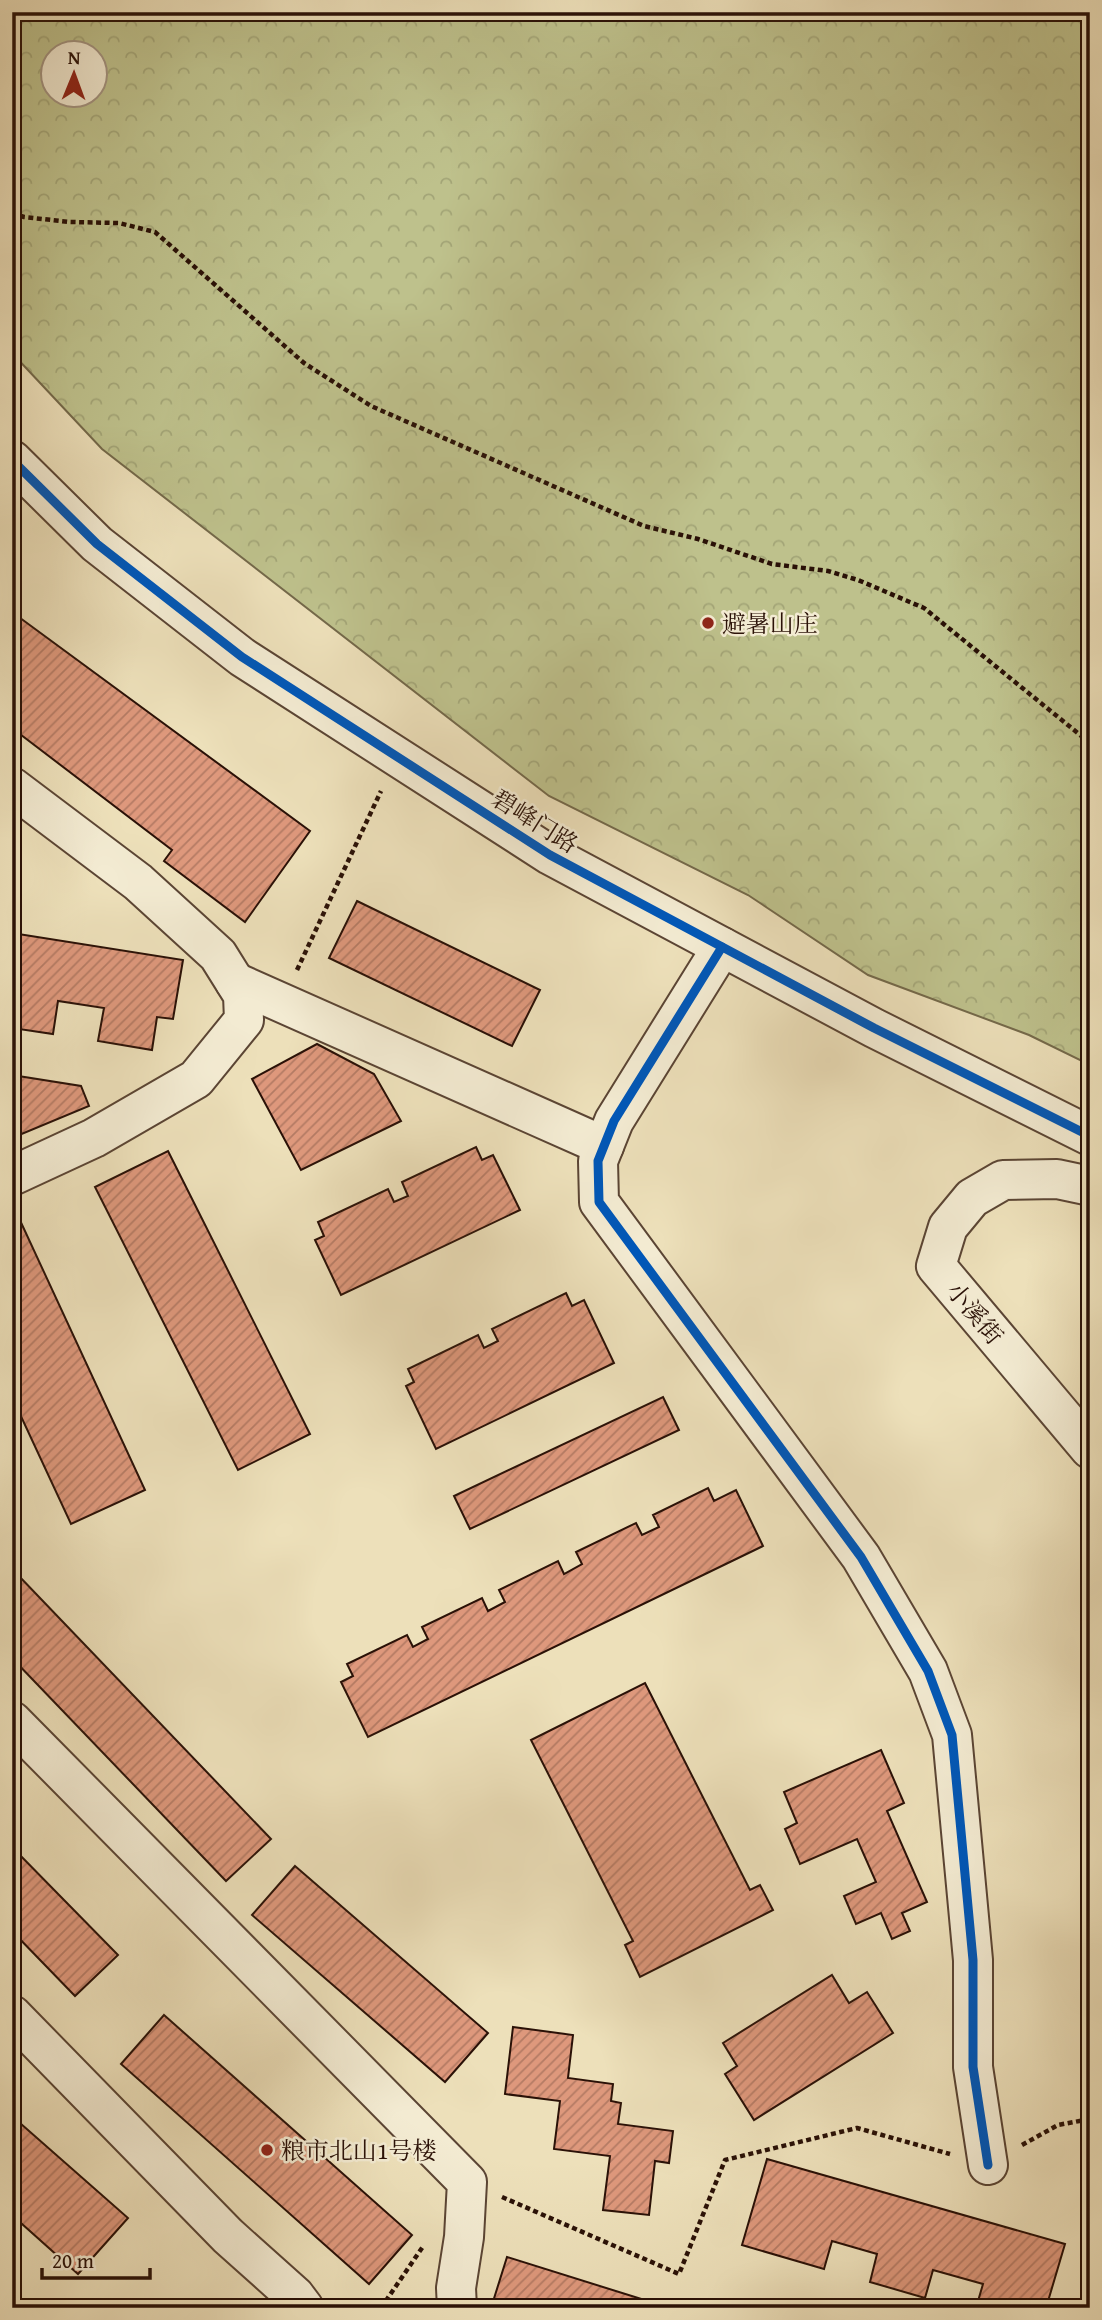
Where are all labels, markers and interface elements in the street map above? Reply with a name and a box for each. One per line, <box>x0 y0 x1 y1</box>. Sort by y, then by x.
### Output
north arrow <box>38 38 108 108</box>
text: N <box>68 43 81 71</box>
place label: 避暑山庄 <box>722 606 818 641</box>
marker: 避暑山庄 <box>700 615 716 631</box>
street label: 碧峰门路 <box>485 781 585 861</box>
street label: 小溪街 <box>938 1274 1012 1352</box>
place label: 粮市北山1号楼 <box>281 2133 437 2168</box>
marker: 粮市北山1号楼 <box>259 2142 275 2158</box>
scale bar <box>42 2236 150 2280</box>
text: 20 m <box>52 2245 94 2276</box>

